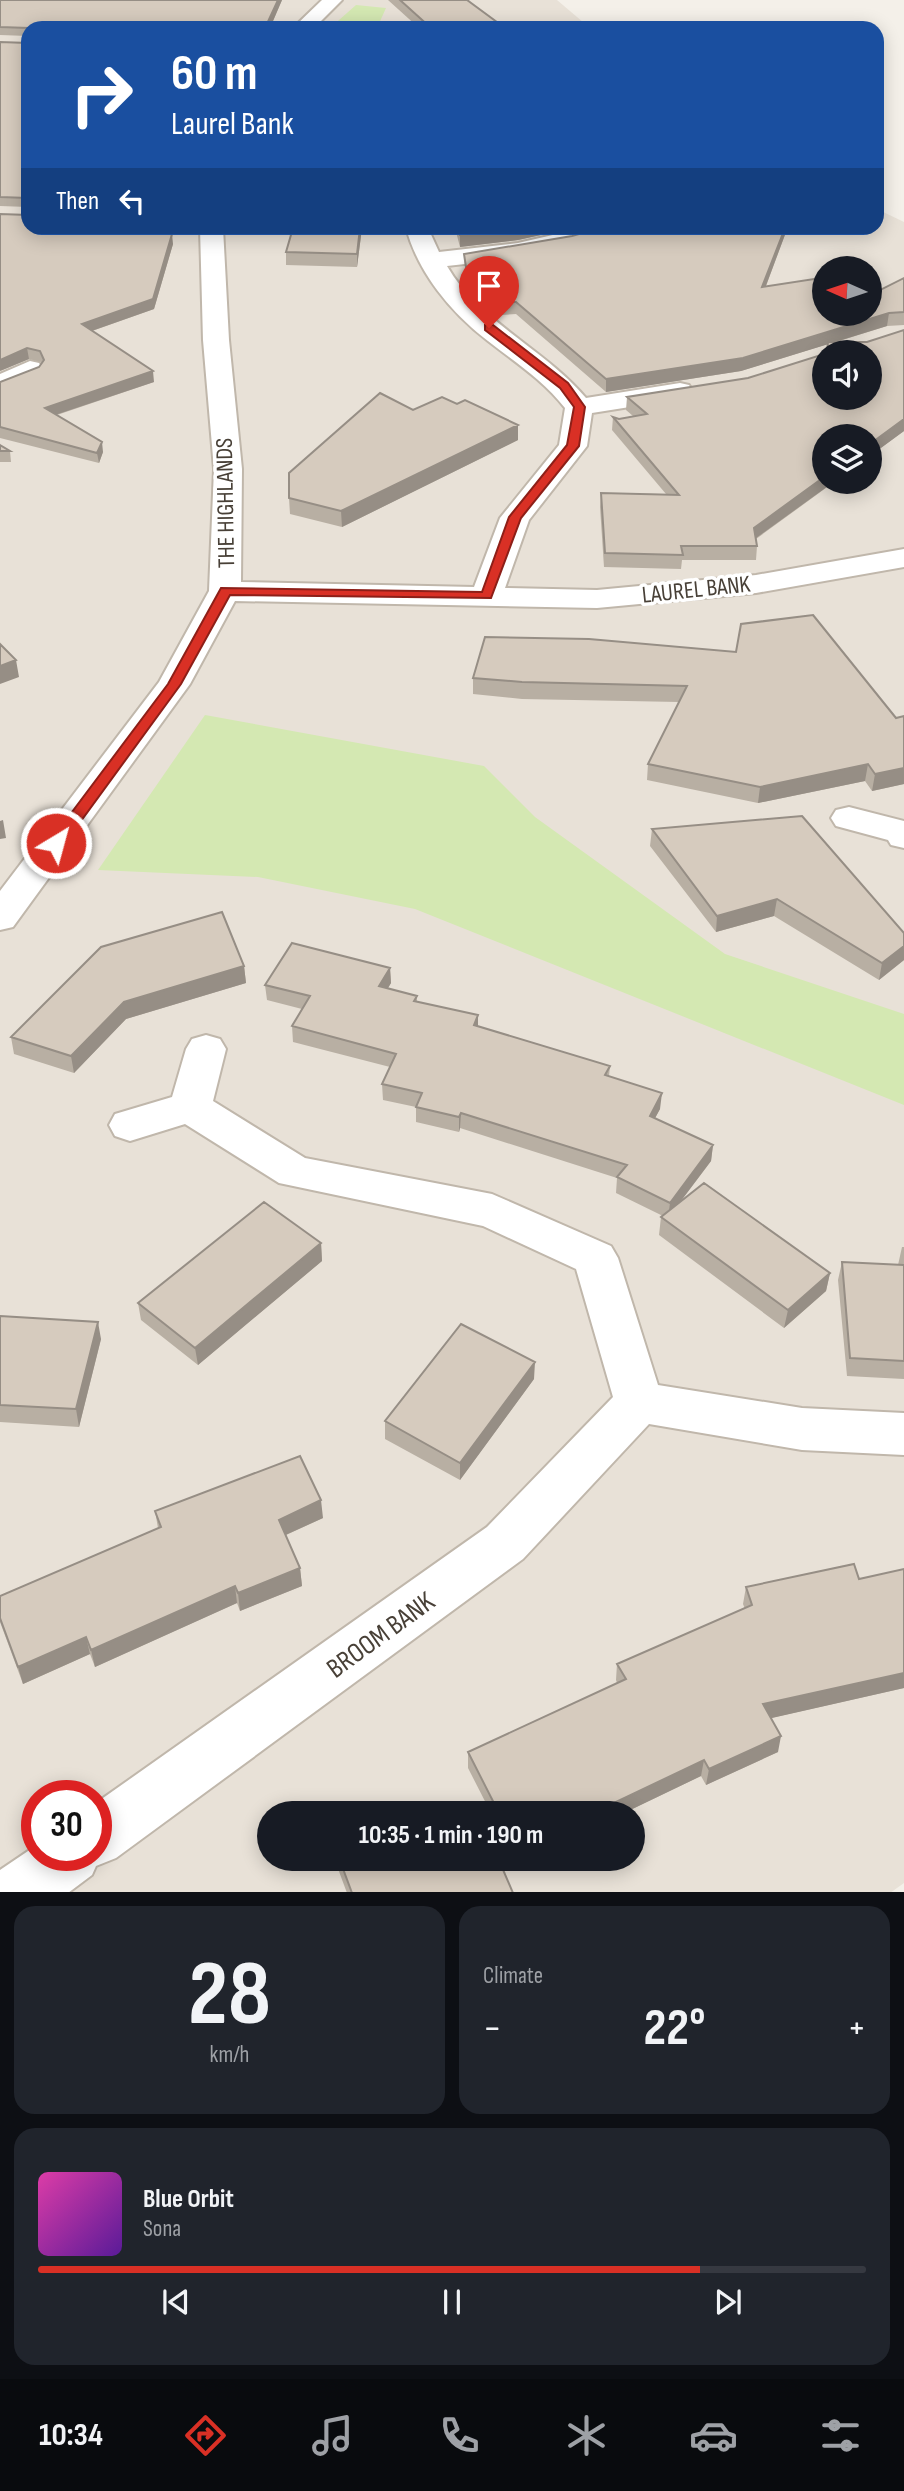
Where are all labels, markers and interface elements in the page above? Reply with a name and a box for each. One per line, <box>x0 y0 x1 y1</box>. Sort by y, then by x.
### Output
text: 60 m <box>171 45 258 104</box>
icon: right <box>56 49 147 140</box>
text: Laurel Bank <box>171 105 294 144</box>
icon: left <box>113 182 151 220</box>
text: Then <box>56 186 99 217</box>
pin <box>459 256 519 328</box>
north arrow <box>812 256 882 326</box>
map controls <box>812 256 882 494</box>
icon: arrive <box>470 267 508 305</box>
button: sound <box>812 340 882 410</box>
button: layers <box>812 424 882 494</box>
street label: THE HIGHLANDS <box>210 438 241 568</box>
street label: LAUREL BANK <box>640 569 752 610</box>
position arrow <box>19 806 93 880</box>
street label: BROOM BANK <box>320 1585 441 1685</box>
speed limit sign: 30 <box>21 1780 112 1871</box>
text: 10:35 · 1 min · 190 m <box>359 1820 543 1851</box>
text: 28 <box>188 1941 271 2050</box>
text: Climate <box>483 1962 543 1990</box>
text: 22° <box>643 1997 706 2060</box>
text: − <box>483 2006 502 2051</box>
text: + <box>847 2006 866 2051</box>
text: km/h <box>210 2041 249 2069</box>
text: Blue Orbit <box>143 2184 234 2215</box>
text: Sona <box>143 2215 181 2243</box>
icon: previous <box>157 2283 195 2321</box>
icon: pause <box>433 2283 471 2321</box>
icon: next <box>709 2283 747 2321</box>
icon: directions <box>181 2411 230 2460</box>
icon: music <box>308 2411 357 2460</box>
icon: phone <box>435 2411 484 2460</box>
icon: climate <box>562 2411 611 2460</box>
icon: car <box>689 2411 738 2460</box>
icon: filters <box>816 2411 865 2460</box>
text: 10:34 <box>39 2416 103 2455</box>

